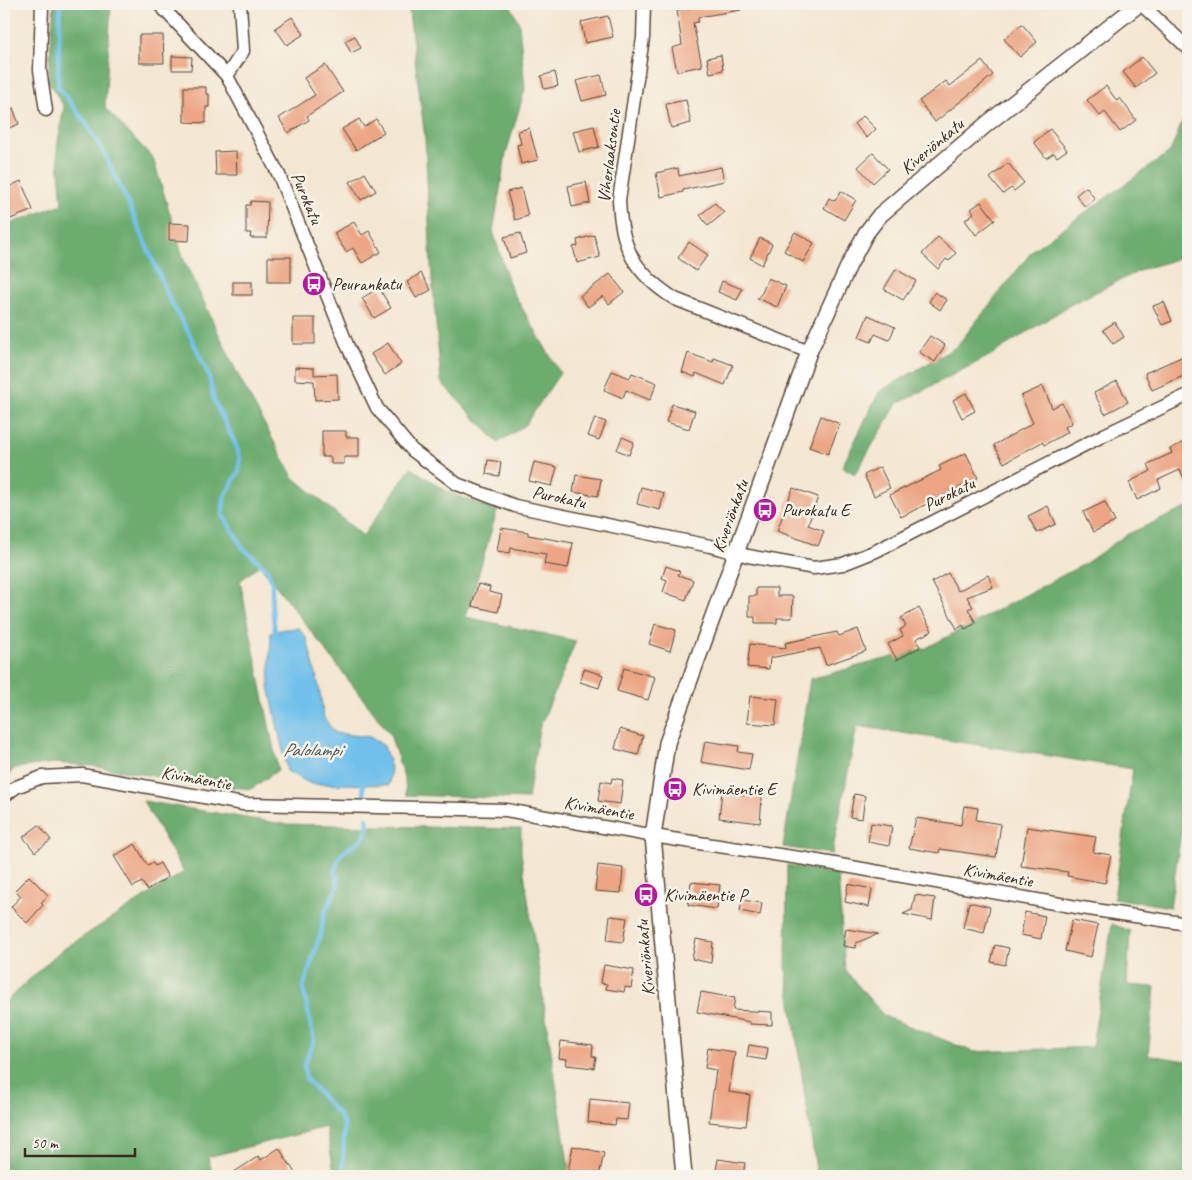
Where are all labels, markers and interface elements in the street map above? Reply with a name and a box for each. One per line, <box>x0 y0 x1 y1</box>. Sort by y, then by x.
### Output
street label: Viherlaaksontie <box>592 107 626 204</box>
street label: Kiveriönkatu <box>896 112 969 179</box>
street label: Purokatu <box>286 169 328 228</box>
bus stop icon: Peurankatu <box>301 271 327 297</box>
place label: Peurankatu <box>332 273 403 295</box>
street label: Purokatu <box>920 471 979 516</box>
street label: Kiveriönkatu <box>707 475 754 555</box>
street label: Purokatu <box>530 481 589 514</box>
bus stop icon: Purokatu E <box>752 497 778 523</box>
place label: Purokatu E <box>782 499 852 521</box>
water label: Palolampi <box>283 738 346 762</box>
street label: Kivimäentie <box>160 761 234 795</box>
bus stop icon: Kivimäentie E <box>662 776 688 802</box>
place label: Kivimäentie E <box>692 778 778 800</box>
street label: Kivimäentie <box>563 791 637 825</box>
street label: Kivimäentie <box>962 858 1036 892</box>
bus stop icon: Kivimäentie P <box>633 882 659 908</box>
place label: Kivimäentie P <box>664 884 749 906</box>
street label: Kiveriönkatu <box>631 918 659 997</box>
scale bar <box>25 1125 135 1157</box>
text: 50 m <box>32 1134 59 1153</box>

